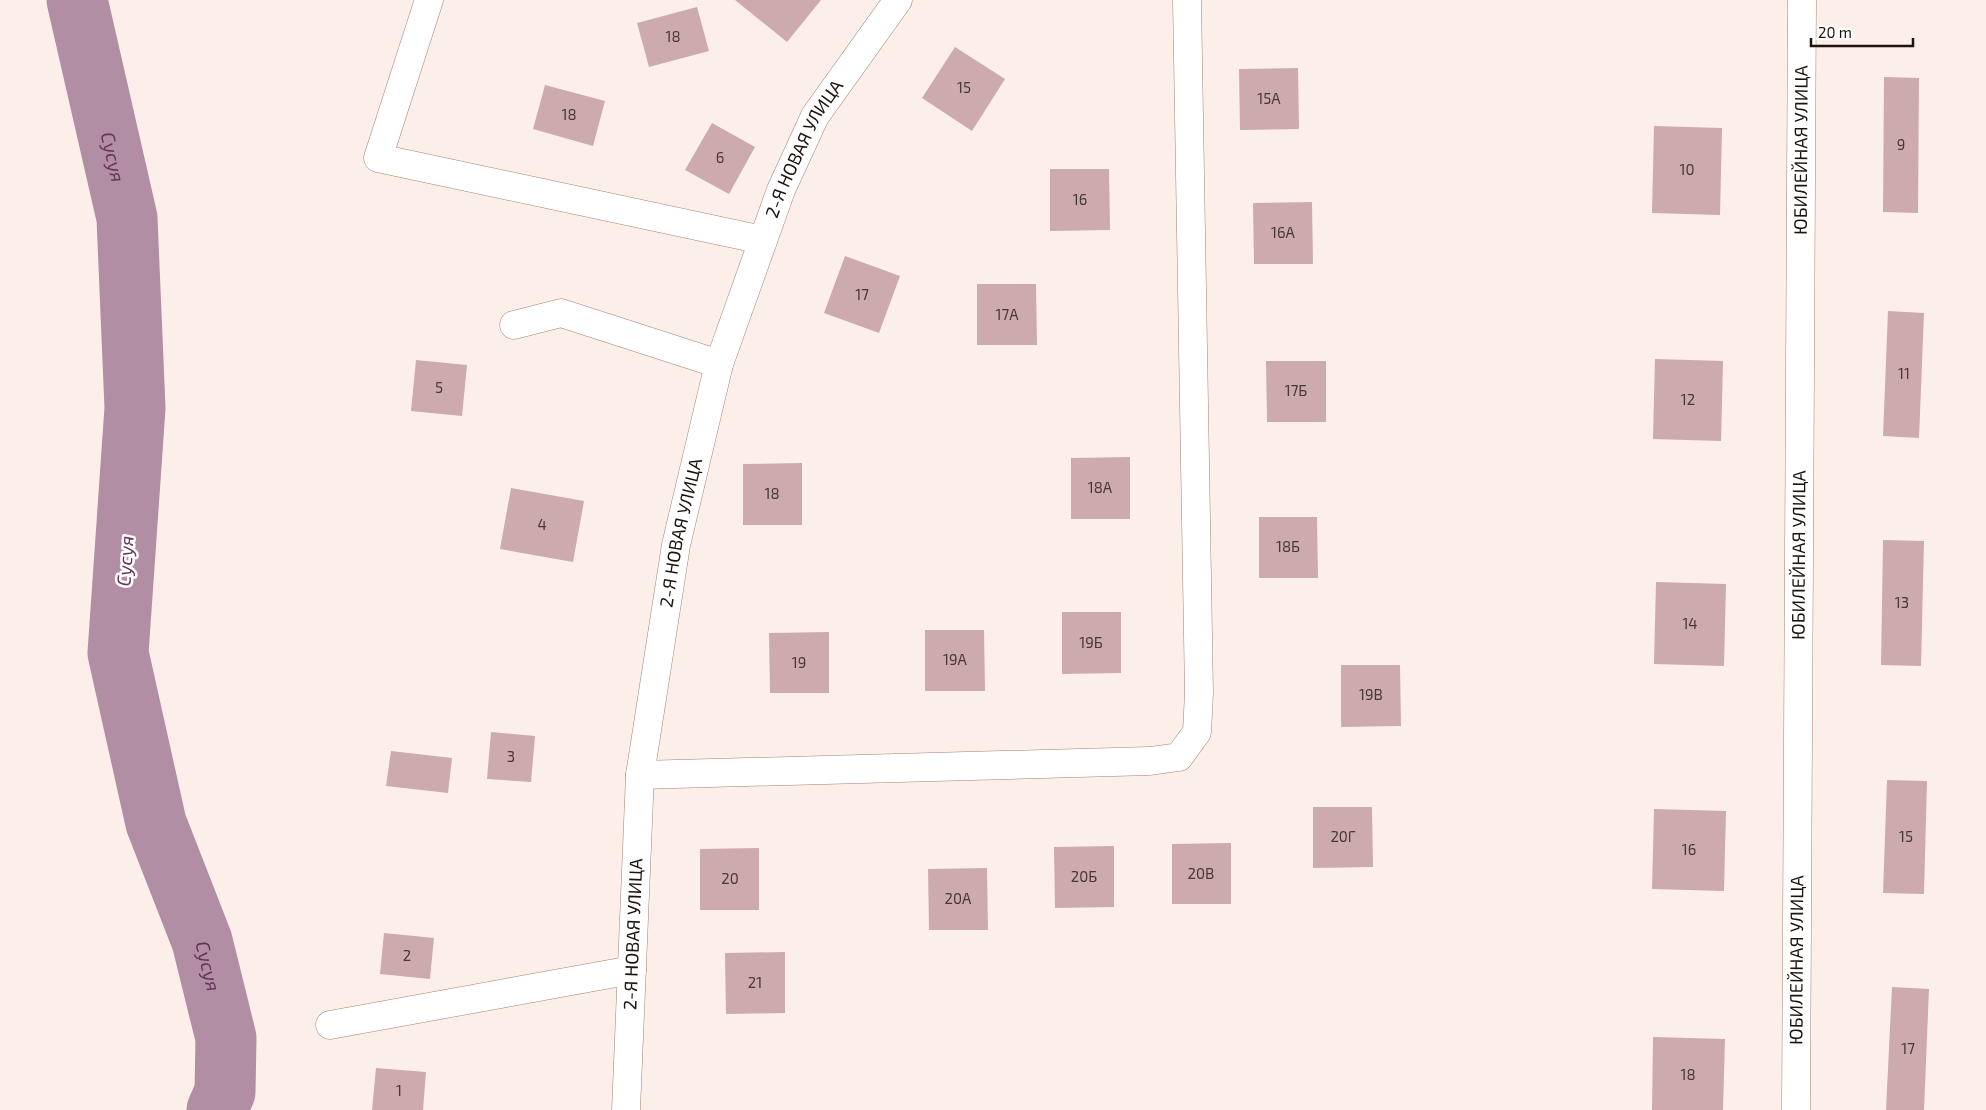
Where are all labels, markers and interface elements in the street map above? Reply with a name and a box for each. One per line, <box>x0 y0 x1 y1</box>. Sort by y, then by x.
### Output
scale bar <box>1811 15 1914 47</box>
text: 20 m <box>1818 23 1852 41</box>
house number: 18 <box>665 27 681 45</box>
street label: ЮБИЛЕЙНАЯ УЛИЦА <box>1789 64 1812 235</box>
street label: 2-Я НОВАЯ УЛИЦА <box>760 74 848 221</box>
house number: 15 <box>957 78 971 96</box>
house number: 15А <box>1257 89 1281 107</box>
house number: 18 <box>561 105 577 123</box>
water label: Сусуя <box>97 129 130 184</box>
house number: 9 <box>1897 135 1905 153</box>
house number: 6 <box>716 148 724 166</box>
house number: 10 <box>1679 160 1695 178</box>
house number: 16 <box>1073 190 1087 208</box>
house number: 16А <box>1271 223 1296 241</box>
house number: 17 <box>855 285 869 303</box>
house number: 17А <box>996 305 1019 323</box>
house number: 11 <box>1898 364 1910 382</box>
house number: 5 <box>435 378 443 396</box>
house number: 17Б <box>1285 381 1307 399</box>
house number: 12 <box>1681 390 1695 408</box>
street label: 2-Я НОВАЯ УЛИЦА <box>654 455 706 609</box>
street label: ЮБИЛЕЙНАЯ УЛИЦА <box>1787 469 1809 640</box>
house number: 18А <box>1088 478 1113 496</box>
house number: 18 <box>764 484 780 502</box>
house number: 4 <box>537 515 547 533</box>
water label: Сусуя <box>111 535 138 587</box>
house number: 18Б <box>1276 537 1300 555</box>
house number: 13 <box>1895 593 1909 611</box>
house number: 14 <box>1682 614 1698 632</box>
house number: 19Б <box>1079 633 1103 651</box>
house number: 19А <box>943 650 968 668</box>
house number: 19 <box>792 653 806 671</box>
house number: 19В <box>1359 685 1383 703</box>
house number: 3 <box>507 747 515 765</box>
house number: 20Г <box>1330 827 1356 845</box>
house number: 15 <box>1899 827 1913 845</box>
house number: 16 <box>1682 840 1696 858</box>
street label: 2-Я НОВАЯ УЛИЦА <box>618 857 647 1010</box>
house number: 20В <box>1188 864 1214 882</box>
house number: 20Б <box>1071 867 1097 885</box>
house number: 20 <box>721 869 739 887</box>
street label: ЮБИЛЕЙНАЯ УЛИЦА <box>1784 874 1807 1045</box>
house number: 20А <box>945 889 972 907</box>
water label: Сусуя <box>191 938 226 993</box>
house number: 2 <box>403 946 411 964</box>
house number: 21 <box>748 973 762 991</box>
house number: 17 <box>1901 1039 1915 1057</box>
house number: 18 <box>1680 1065 1696 1083</box>
house number: 1 <box>396 1081 402 1099</box>

